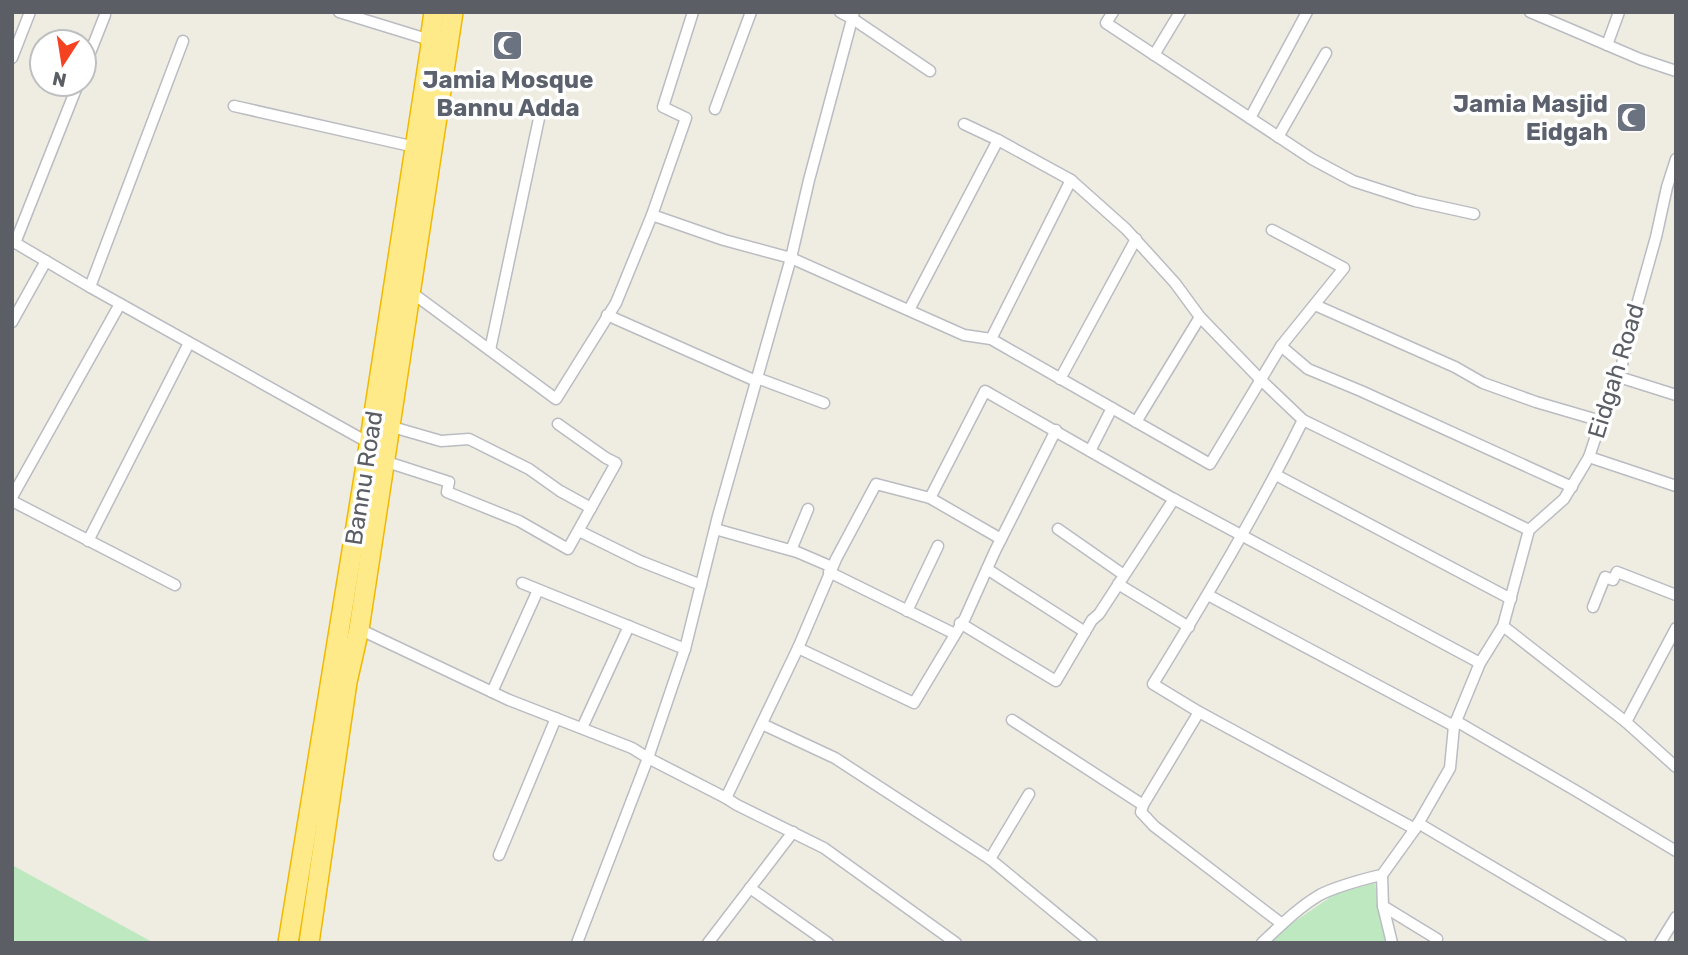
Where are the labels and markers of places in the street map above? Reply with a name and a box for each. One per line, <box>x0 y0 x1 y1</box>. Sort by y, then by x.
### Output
mosque icon: Jamia Mosque Bannu Adda <box>491 29 525 63</box>
place label: Jamia Mosque Bannu Adda <box>423 66 593 122</box>
place label: Jamia Masjid Eidgah <box>1453 90 1608 146</box>
mosque icon: Jamia Masjid Eidgah <box>1614 101 1648 135</box>

